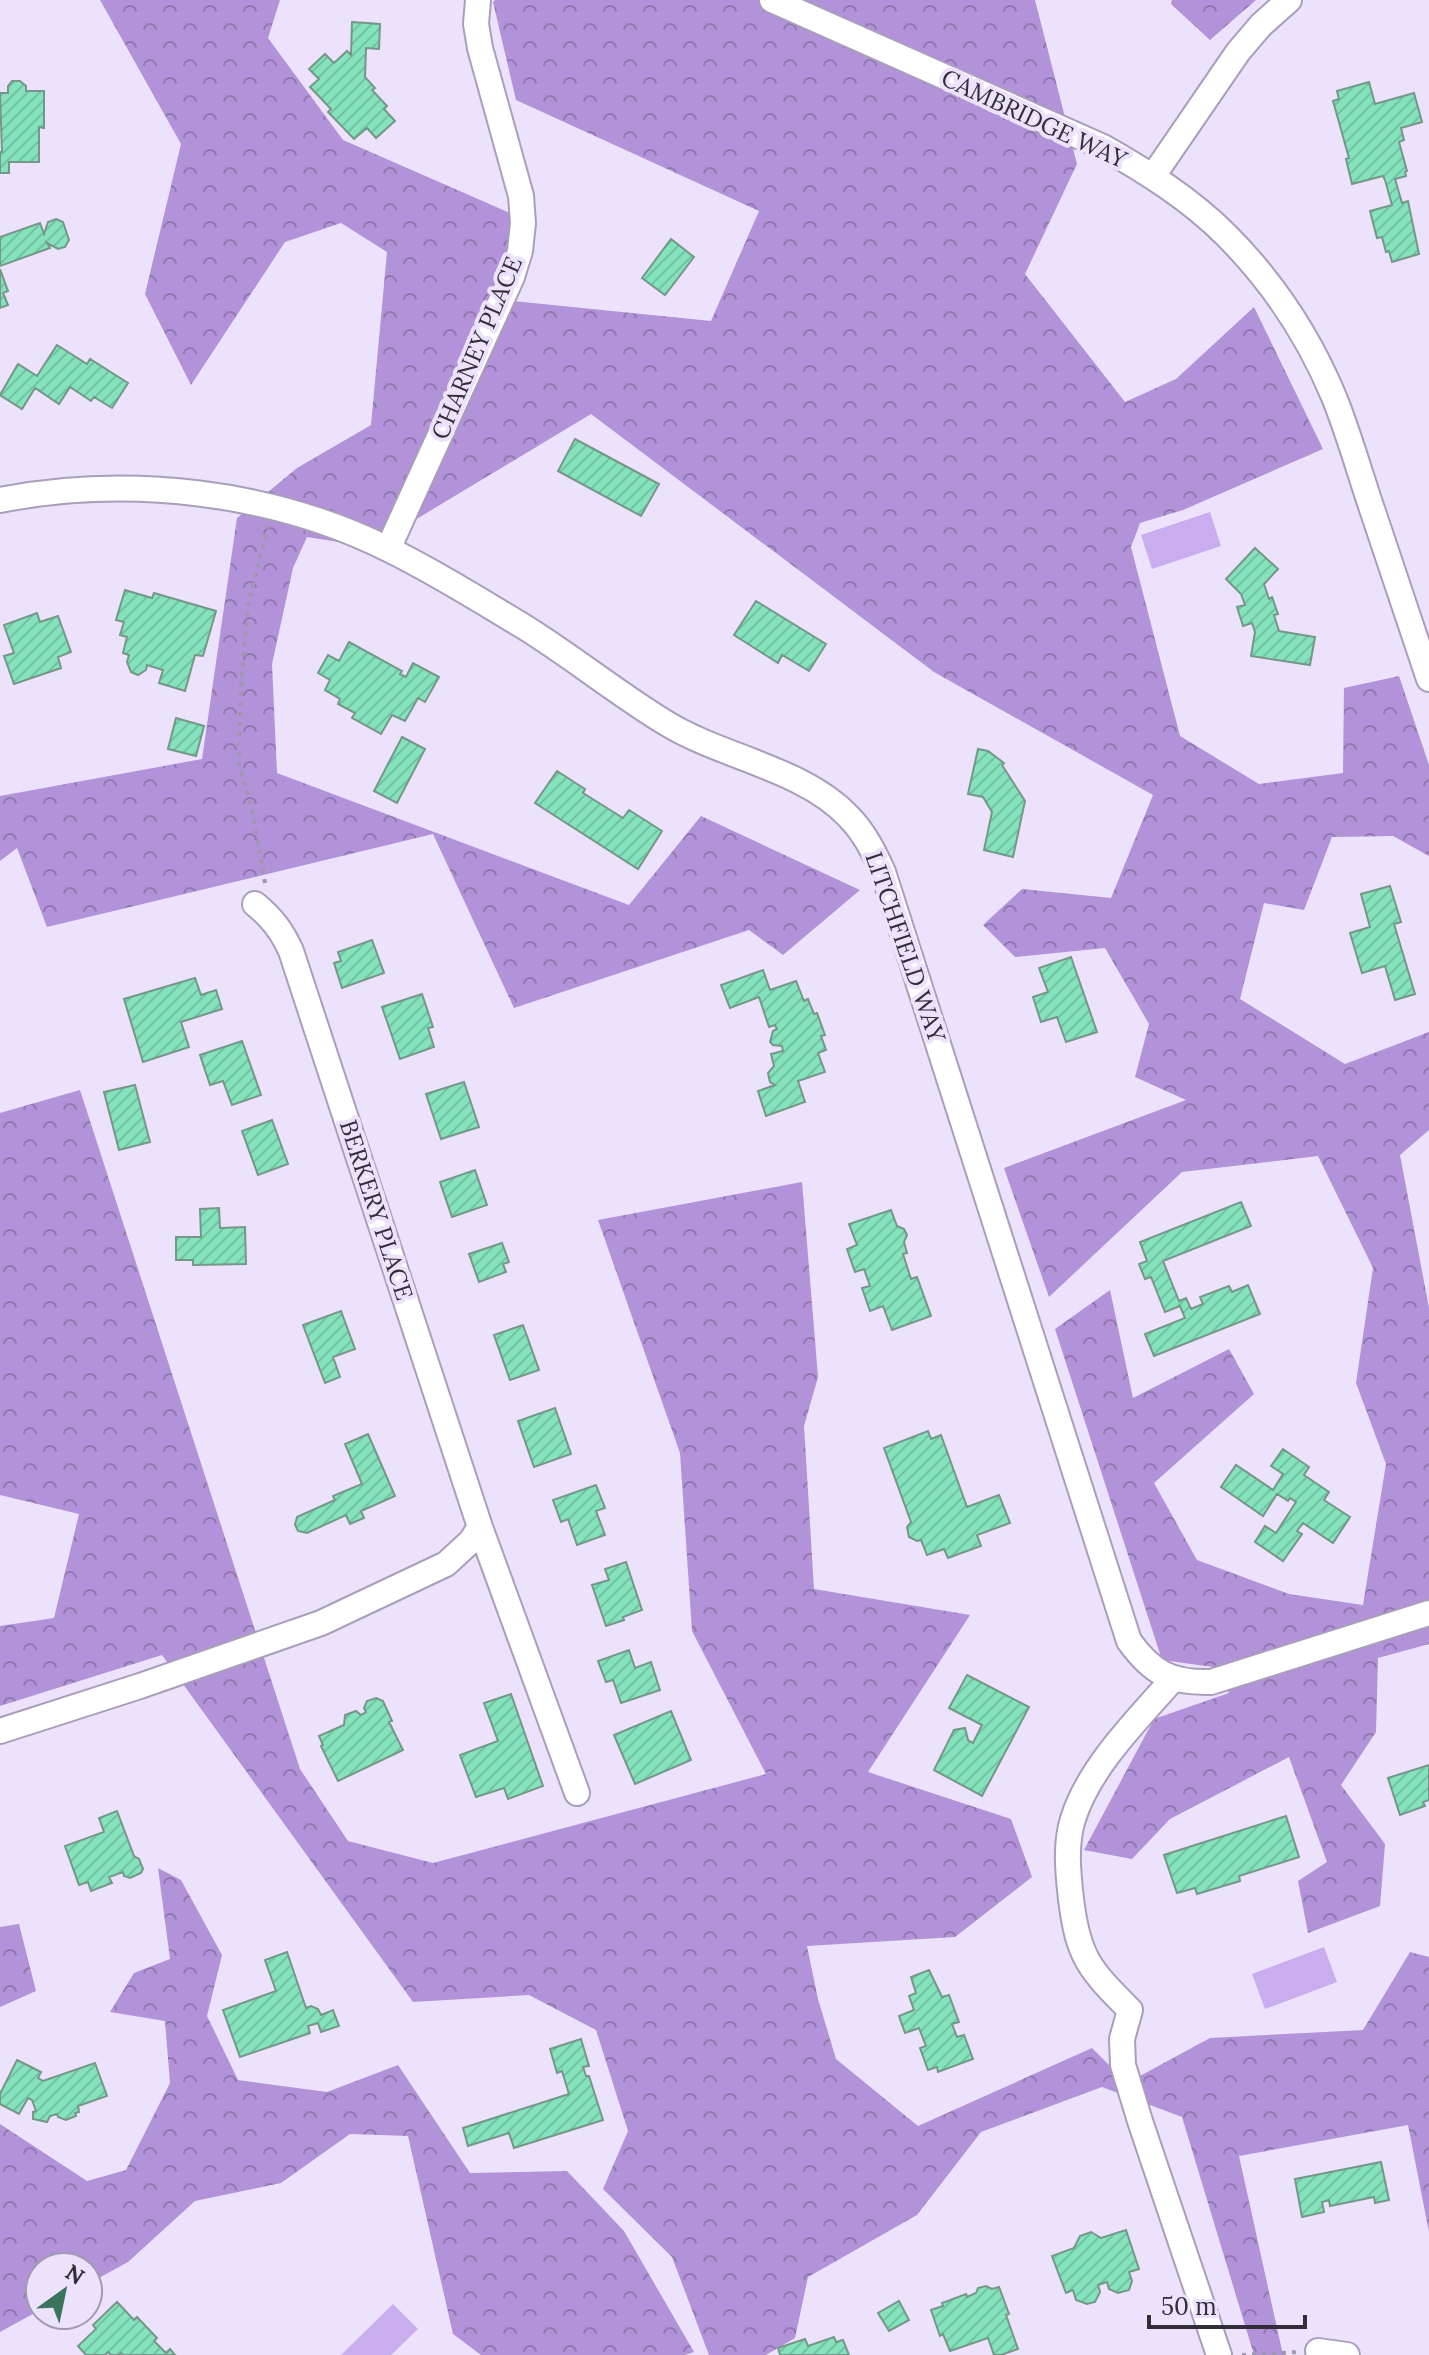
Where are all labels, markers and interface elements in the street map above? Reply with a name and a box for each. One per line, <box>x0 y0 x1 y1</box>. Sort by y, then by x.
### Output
street label: CAMBRIDGE WAY <box>937 62 1133 175</box>
street label: CHARNEY PLACE <box>424 252 529 444</box>
street label: LITCHFIELD WAY <box>858 848 953 1047</box>
street label: BERKERY PLACE <box>333 1116 420 1304</box>
north arrow <box>24 2251 104 2331</box>
text: N <box>60 2258 90 2291</box>
scale bar <box>1149 2279 1305 2329</box>
text: 50 m <box>1161 2291 1217 2322</box>

